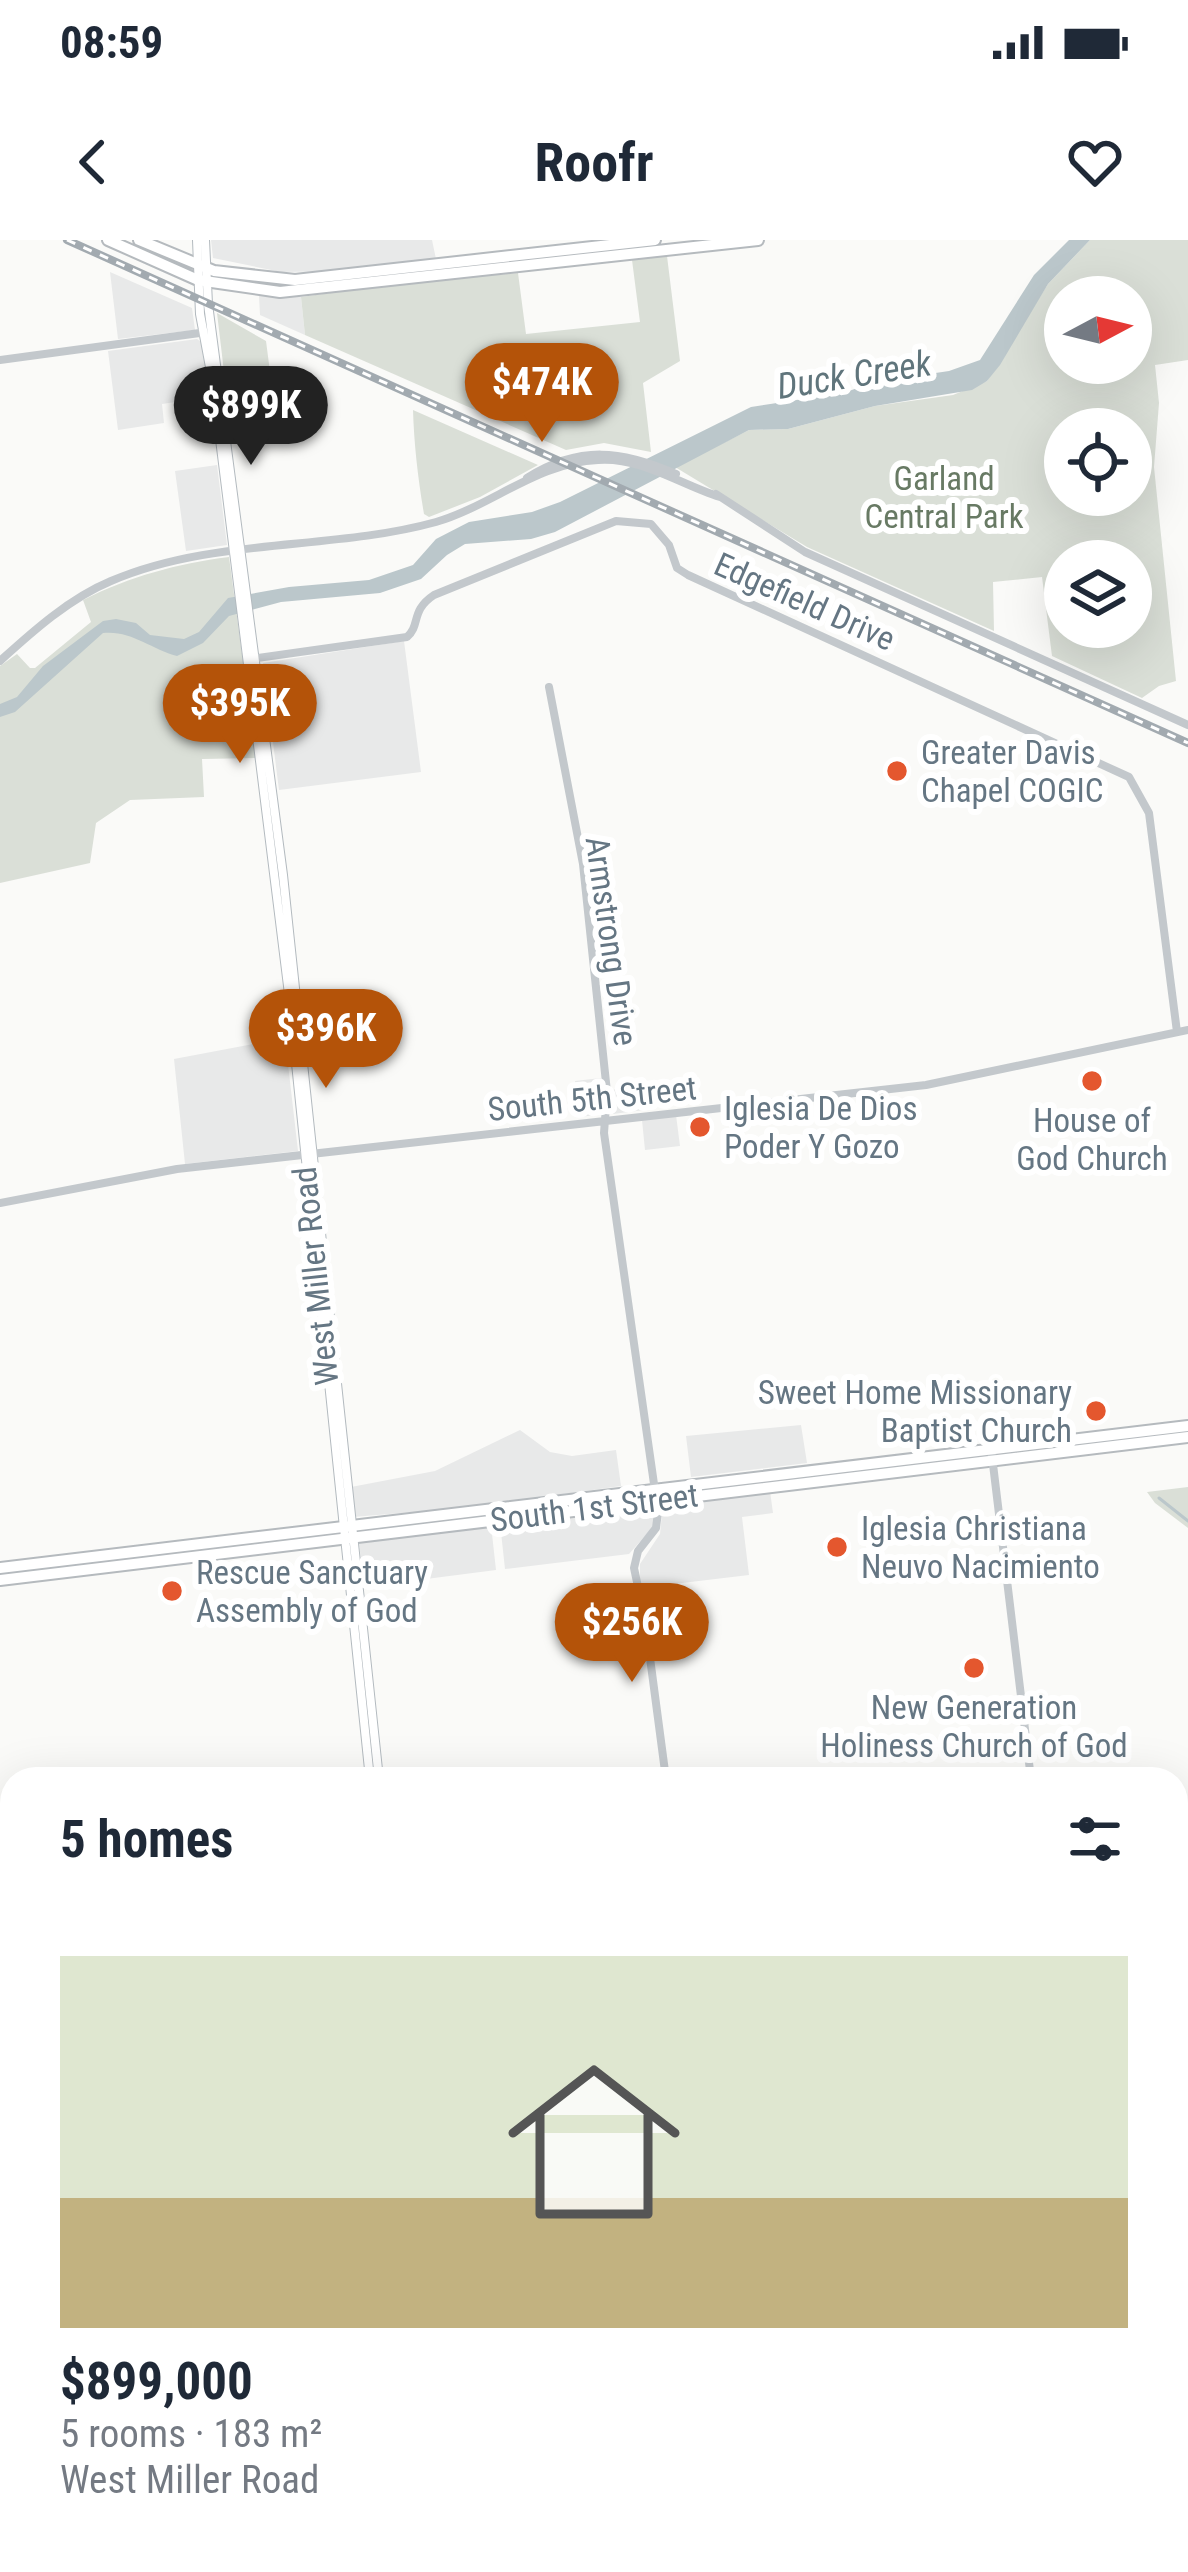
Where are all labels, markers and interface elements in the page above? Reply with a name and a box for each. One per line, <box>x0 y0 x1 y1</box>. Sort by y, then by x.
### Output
text: 08:59 <box>60 16 163 69</box>
icon: back <box>60 129 126 195</box>
icon: heart <box>1062 129 1128 195</box>
text: Roofr <box>534 131 654 194</box>
north arrow <box>1044 276 1152 384</box>
map controls <box>1044 276 1152 648</box>
water label: Duck Creek <box>774 342 935 408</box>
pin: $474K <box>458 343 626 445</box>
text: $474K <box>492 359 592 405</box>
pin: $899K <box>167 366 335 468</box>
text: $899K <box>201 382 301 428</box>
button: locate <box>1044 408 1152 516</box>
park label: Garland Central Park <box>864 459 1024 536</box>
button: layers <box>1044 540 1152 648</box>
street label: Edgefield Drive <box>709 544 901 659</box>
pin: $395K <box>156 664 324 766</box>
text: $395K <box>190 680 290 726</box>
place label: Greater Davis Chapel COGIC <box>921 733 1103 810</box>
marker: Greater Davis Chapel COGIC <box>884 758 910 784</box>
street label: Armstrong Drive <box>578 834 645 1048</box>
pin: $396K <box>242 989 410 1091</box>
text: $396K <box>276 1005 376 1051</box>
street label: South 5th Street <box>486 1068 698 1129</box>
marker: House of God Church <box>1079 1068 1105 1094</box>
place label: Iglesia De Dios Poder Y Gozo <box>724 1089 917 1166</box>
place label: House of God Church <box>1016 1101 1168 1178</box>
marker: Iglesia De Dios Poder Y Gozo <box>687 1114 713 1140</box>
street label: West Miller Road <box>285 1165 346 1387</box>
place label: Sweet Home Missionary Baptist Church <box>758 1373 1072 1450</box>
marker: Sweet Home Missionary Baptist Church <box>1083 1398 1109 1424</box>
street label: South 1st Street <box>488 1475 700 1540</box>
place label: Iglesia Christiana Neuvo Nacimiento <box>861 1509 1100 1586</box>
marker: Iglesia Christiana Neuvo Nacimiento <box>824 1534 850 1560</box>
place label: Rescue Sanctuary Assembly of God <box>196 1553 428 1630</box>
marker: Rescue Sanctuary Assembly of God <box>159 1578 185 1604</box>
pin: $256K <box>548 1583 716 1685</box>
text: $256K <box>582 1599 682 1645</box>
marker: New Generation Holiness Church of God <box>961 1655 987 1681</box>
place label: New Generation Holiness Church of God <box>820 1688 1128 1765</box>
icon: filters <box>1062 1806 1128 1872</box>
text: 5 homes <box>60 1810 233 1869</box>
icon: home <box>486 2034 702 2250</box>
text: $899,000 <box>60 2352 253 2411</box>
text: 5 rooms · 183 m² <box>60 2411 322 2457</box>
text: West Miller Road <box>60 2457 319 2503</box>

